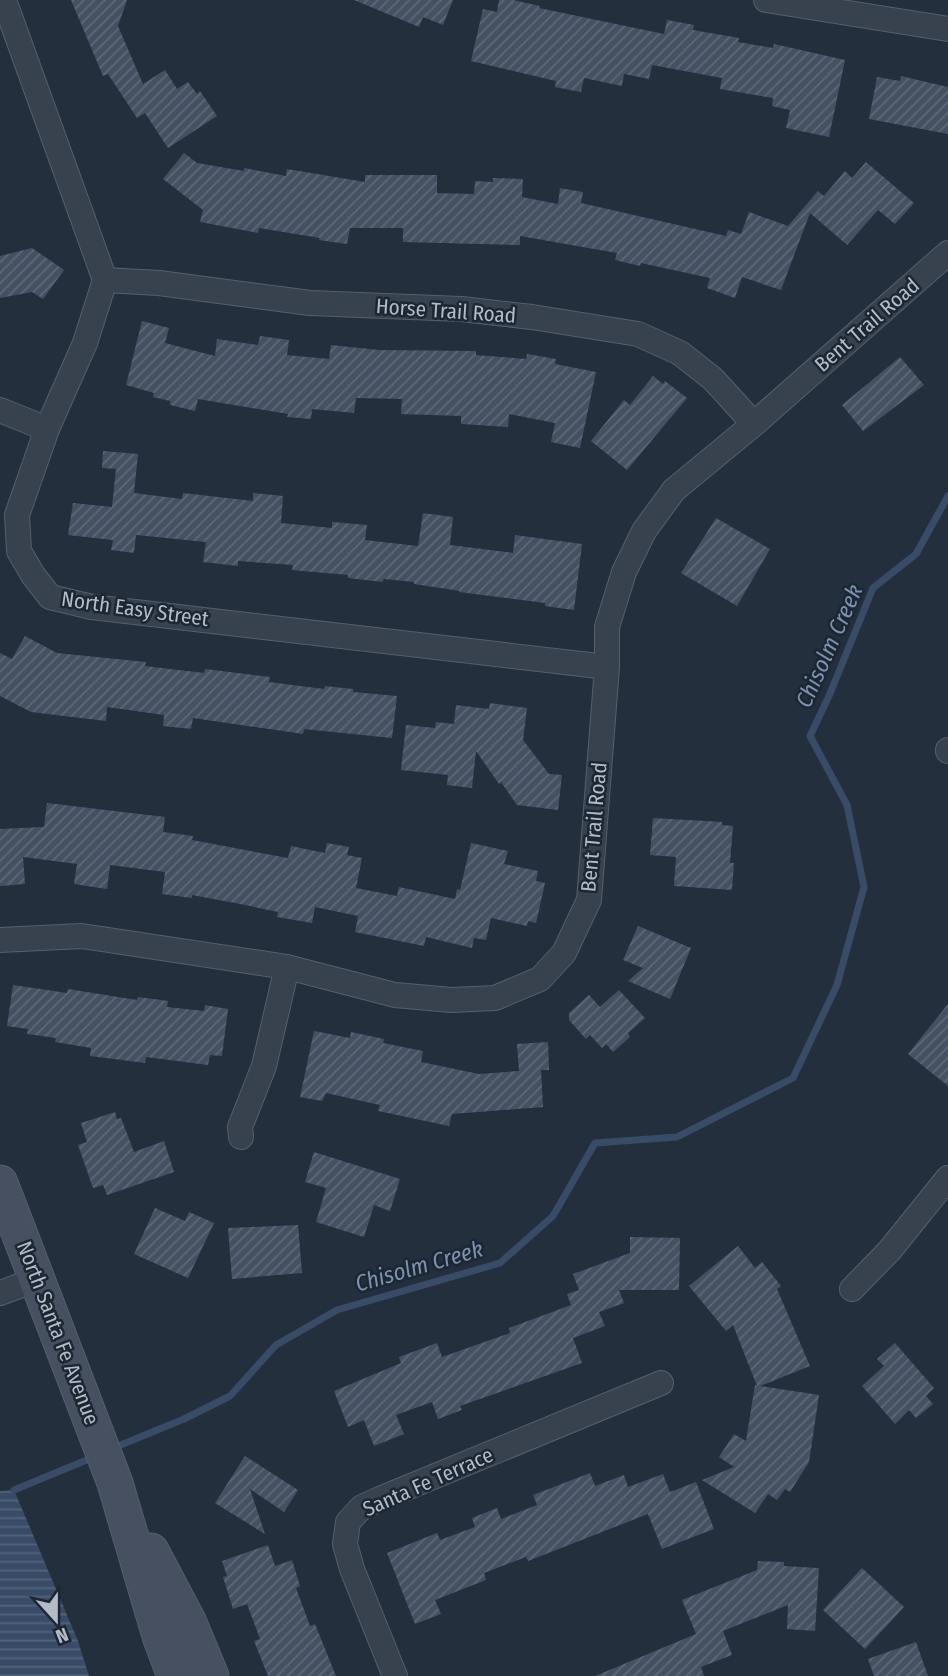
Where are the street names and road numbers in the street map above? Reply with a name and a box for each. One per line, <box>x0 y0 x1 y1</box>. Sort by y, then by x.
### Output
street label: Bent Trail Road <box>809 273 925 377</box>
street label: Horse Trail Road <box>375 293 517 329</box>
street label: North Easy Street <box>60 586 210 632</box>
street label: Bent Trail Road <box>575 761 613 893</box>
street label: North Santa Fe Avenue <box>11 1238 105 1428</box>
street label: Santa Fe Terrace <box>359 1442 497 1522</box>

